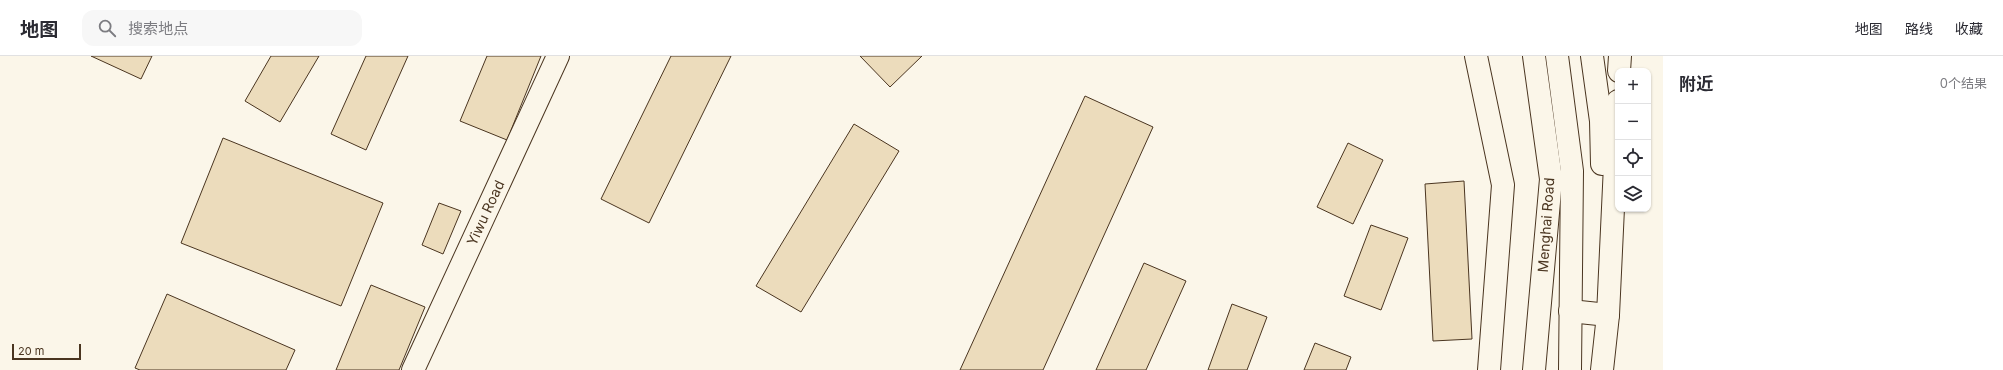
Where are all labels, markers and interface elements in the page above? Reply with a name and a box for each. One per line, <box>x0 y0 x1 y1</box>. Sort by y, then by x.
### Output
search box <box>82 10 362 46</box>
icon: search <box>96 17 118 39</box>
text: 地图 <box>20 18 58 41</box>
text: 搜索地点 <box>128 19 188 38</box>
text: 地图 <box>1855 20 1883 37</box>
text: 路线 <box>1905 20 1933 37</box>
text: 收藏 <box>1955 20 1983 37</box>
map controls <box>1615 68 1651 212</box>
button: + <box>1615 68 1651 104</box>
text: 附近 <box>1679 74 1713 94</box>
text: 0个结果 <box>1940 75 1987 91</box>
button: − <box>1615 104 1651 140</box>
button: locate <box>1615 140 1651 176</box>
button: layers <box>1615 176 1651 212</box>
street label: Yiwu Road <box>463 177 507 248</box>
street label: Menghai Road <box>1534 177 1557 273</box>
scale bar <box>12 342 81 361</box>
text: 20 m <box>18 344 44 358</box>

